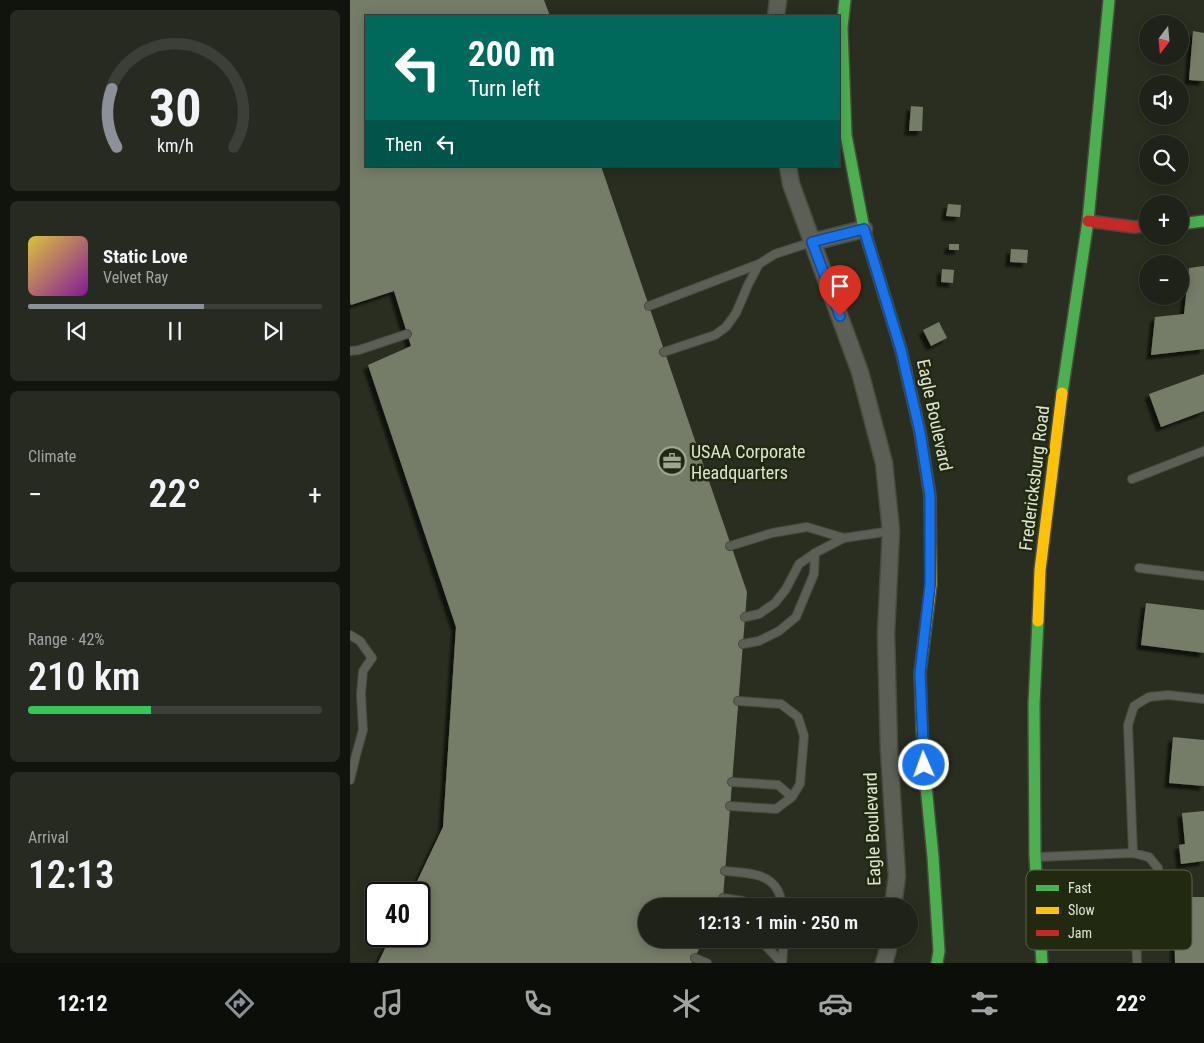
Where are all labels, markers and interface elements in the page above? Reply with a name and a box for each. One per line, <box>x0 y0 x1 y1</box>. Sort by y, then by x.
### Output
north arrow <box>1139 15 1189 65</box>
map controls <box>1139 15 1189 305</box>
text: 200 m <box>468 34 555 75</box>
icon: left <box>385 35 450 100</box>
button: sound <box>1139 75 1189 125</box>
text: Turn left <box>468 76 540 101</box>
text: 30 <box>149 78 201 139</box>
icon: left <box>432 130 460 158</box>
text: Then <box>385 133 422 156</box>
text: km/h <box>157 135 193 156</box>
button: search <box>1139 135 1189 185</box>
button: + <box>1139 195 1189 245</box>
text: Static Love <box>103 245 188 268</box>
button: − <box>1139 255 1189 305</box>
pin <box>819 265 861 316</box>
text: Velvet Ray <box>103 268 168 287</box>
icon: arrive <box>826 272 854 300</box>
icon: previous <box>63 317 91 345</box>
icon: pause <box>161 317 189 345</box>
icon: next <box>259 317 287 345</box>
street label: Eagle Boulevard <box>913 357 957 473</box>
street label: Fredericksburg Road <box>1015 404 1053 552</box>
place label: USAA Corporate Headquarters <box>691 441 806 483</box>
office icon: USAA Corporate Headquarters <box>657 446 687 476</box>
text: Climate <box>28 447 76 466</box>
text: 22° <box>149 472 201 516</box>
text: − <box>28 478 42 511</box>
text: + <box>308 478 322 511</box>
text: Range · 42% <box>28 630 104 649</box>
text: 210 km <box>28 655 140 699</box>
position arrow <box>897 738 949 790</box>
street label: Eagle Boulevard <box>860 772 884 886</box>
text: Arrival <box>28 828 69 847</box>
text: 12:13 <box>28 853 114 897</box>
legend <box>1026 870 1192 950</box>
text: Fast <box>1068 880 1092 896</box>
speed limit sign: 40 <box>365 882 430 947</box>
text: Slow <box>1068 902 1095 918</box>
text: 12:13 · 1 min · 250 m <box>698 911 858 934</box>
text: Jam <box>1068 925 1092 941</box>
icon: directions <box>222 986 257 1021</box>
icon: music <box>371 986 406 1021</box>
icon: phone <box>520 986 555 1021</box>
icon: climate <box>669 986 704 1021</box>
icon: car <box>818 986 853 1021</box>
icon: filters <box>967 986 1002 1021</box>
text: 12:12 <box>57 991 108 1016</box>
text: 22° <box>1116 991 1147 1016</box>

